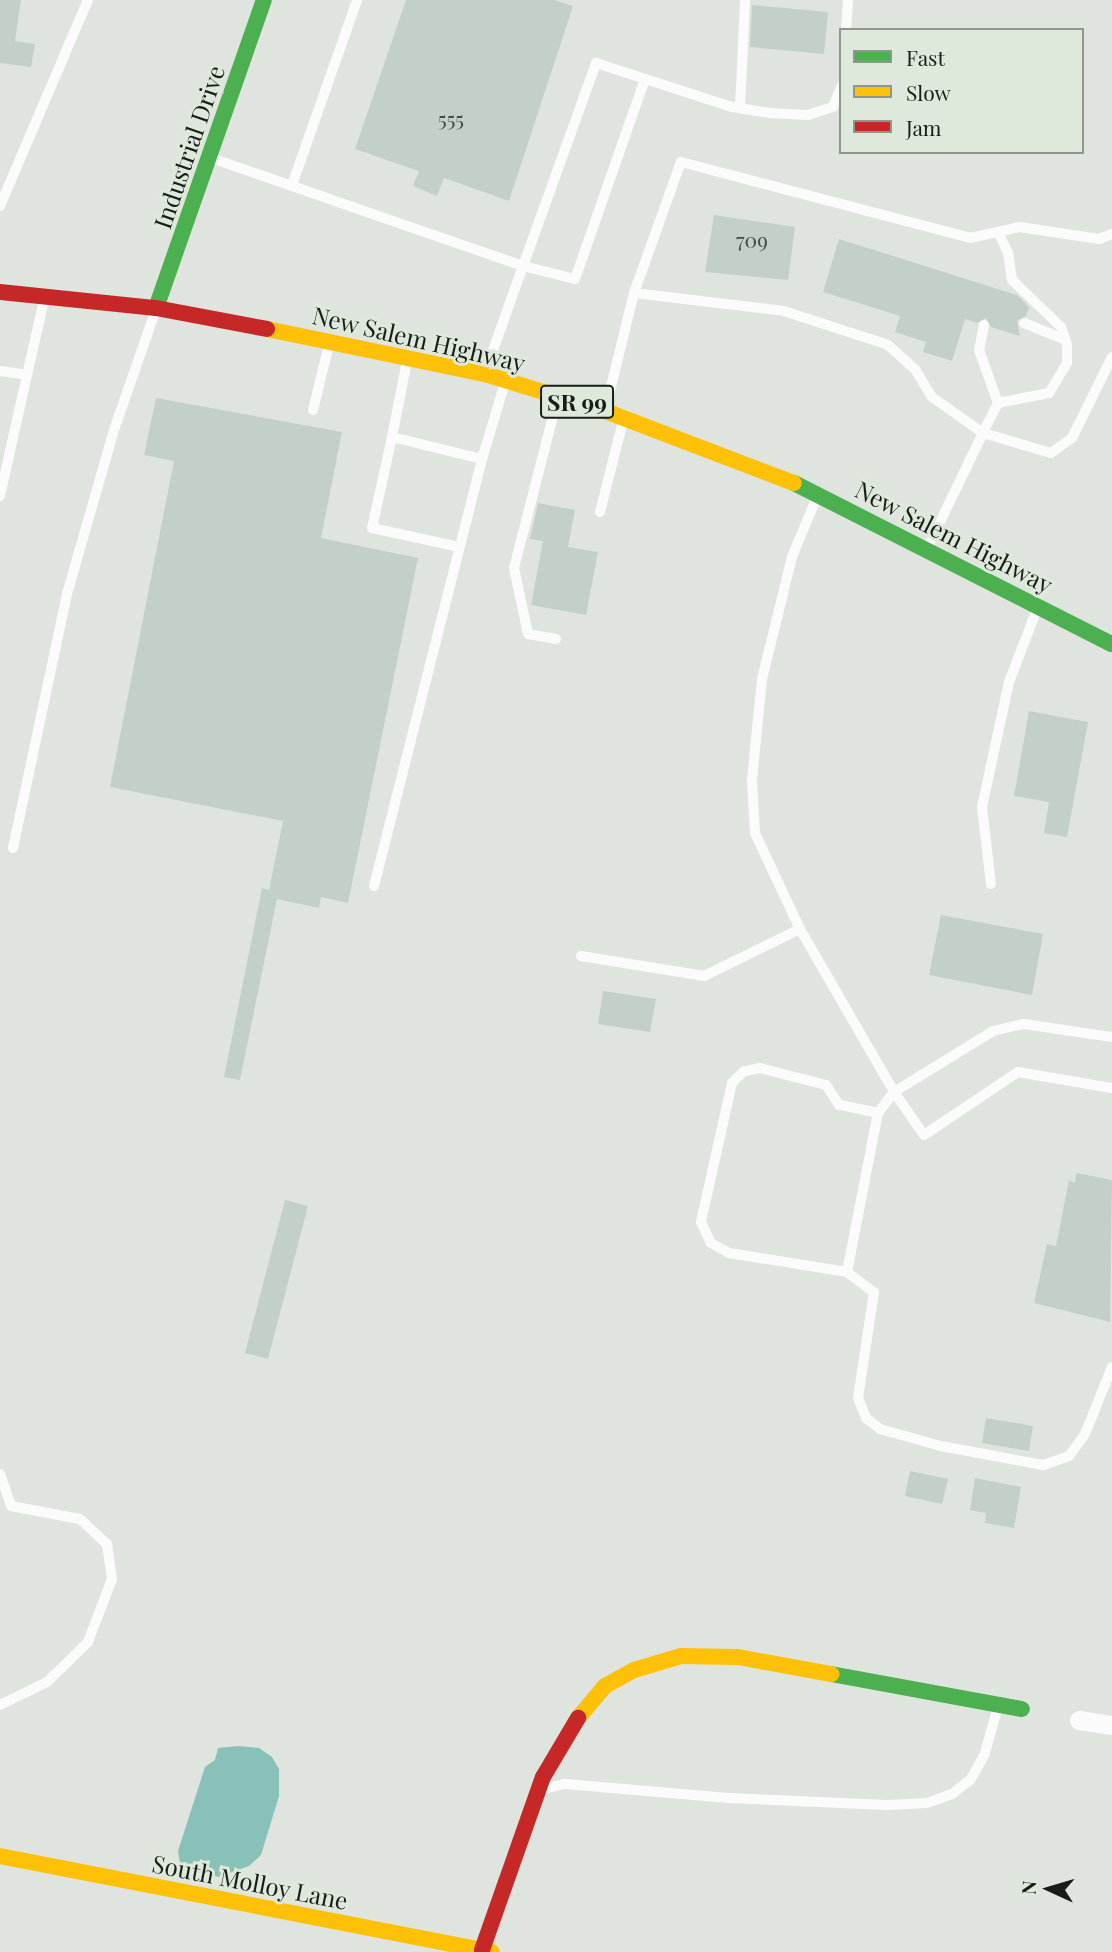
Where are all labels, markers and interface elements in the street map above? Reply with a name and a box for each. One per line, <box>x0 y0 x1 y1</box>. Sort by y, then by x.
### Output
legend <box>839 28 1084 154</box>
text: Fast <box>906 43 945 71</box>
street label: Industrial Drive <box>148 62 230 232</box>
text: Slow <box>906 78 951 106</box>
house number: 555 <box>438 105 464 131</box>
text: Jam <box>906 113 942 141</box>
house number: 709 <box>736 226 768 252</box>
street label: New Salem Highway <box>310 300 528 378</box>
road number: SR 99 <box>538 382 616 422</box>
street label: New Salem Highway <box>850 475 1058 599</box>
street label: South Molloy Lane <box>150 1849 350 1915</box>
north arrow <box>1014 1854 1084 1924</box>
text: N <box>1015 1880 1041 1895</box>

